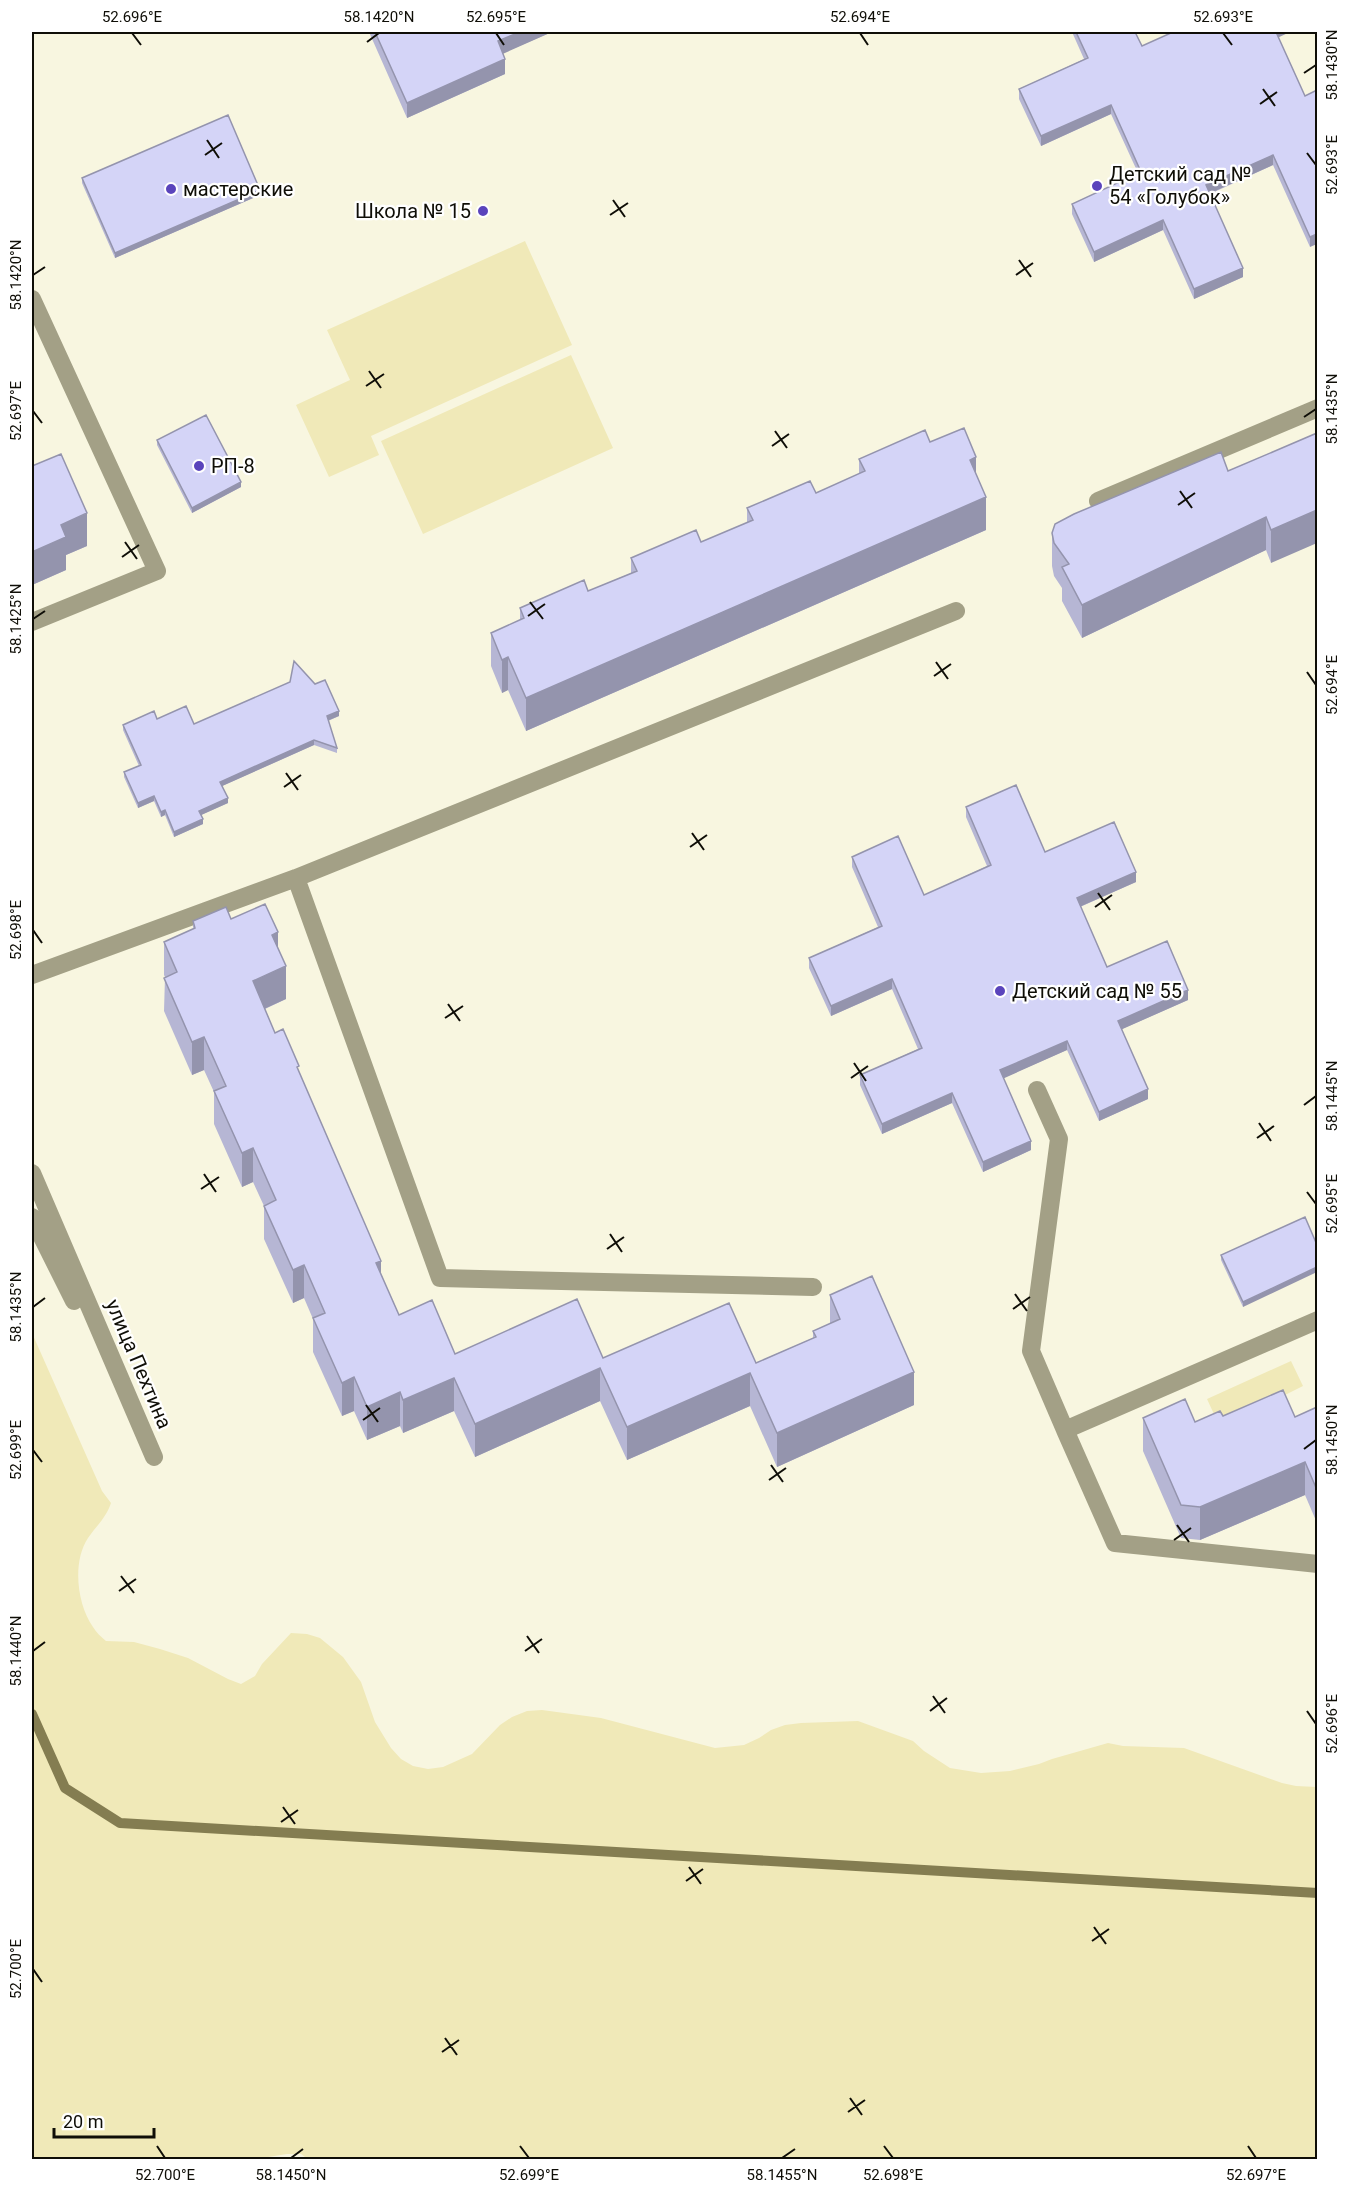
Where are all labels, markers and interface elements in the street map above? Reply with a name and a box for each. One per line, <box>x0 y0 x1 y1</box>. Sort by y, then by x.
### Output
text: 52.696°E <box>102 8 163 26</box>
text: 58.1420°N <box>344 8 414 26</box>
text: 52.695°E <box>466 8 527 26</box>
text: 52.694°E <box>830 8 891 26</box>
text: 52.693°E <box>1193 8 1254 26</box>
text: 58.1430°N <box>1323 30 1341 100</box>
text: 52.693°E <box>1323 134 1341 195</box>
place label: Детский сад № 54 «Голубок» <box>1109 162 1252 209</box>
place label: мастерские <box>183 177 293 201</box>
marker: Детский сад № 54 «Голубок» <box>1090 179 1104 193</box>
marker: мастерские <box>164 182 178 196</box>
place label: Школа № 15 <box>355 199 471 223</box>
marker: Школа № 15 <box>476 204 490 218</box>
text: 58.1420°N <box>7 240 25 310</box>
text: 58.1435°N <box>1323 374 1341 444</box>
text: 52.697°E <box>7 380 25 441</box>
place label: РП-8 <box>211 454 255 478</box>
marker: РП-8 <box>192 459 206 473</box>
text: 58.1425°N <box>7 584 25 654</box>
text: 52.694°E <box>1323 654 1341 715</box>
text: 52.698°E <box>7 899 25 960</box>
place label: Детский сад № 55 <box>1012 979 1182 1003</box>
marker: Детский сад № 55 <box>993 984 1007 998</box>
text: 58.1445°N <box>1323 1061 1341 1131</box>
text: 52.695°E <box>1323 1173 1341 1234</box>
text: 58.1435°N <box>7 1272 25 1342</box>
street label: улица Пехтина <box>101 1296 177 1432</box>
text: 58.1450°N <box>1323 1405 1341 1475</box>
text: 52.699°E <box>7 1419 25 1480</box>
text: 58.1440°N <box>7 1616 25 1686</box>
text: 52.696°E <box>1323 1693 1341 1754</box>
text: 52.700°E <box>7 1938 25 1999</box>
scale bar <box>54 2101 154 2139</box>
text: 20 m <box>63 2111 103 2132</box>
text: 52.700°E <box>135 2166 196 2184</box>
text: 58.1450°N <box>256 2166 326 2184</box>
text: 52.699°E <box>499 2166 560 2184</box>
text: 58.1455°N <box>747 2166 817 2184</box>
text: 52.698°E <box>863 2166 924 2184</box>
text: 52.697°E <box>1226 2166 1287 2184</box>

